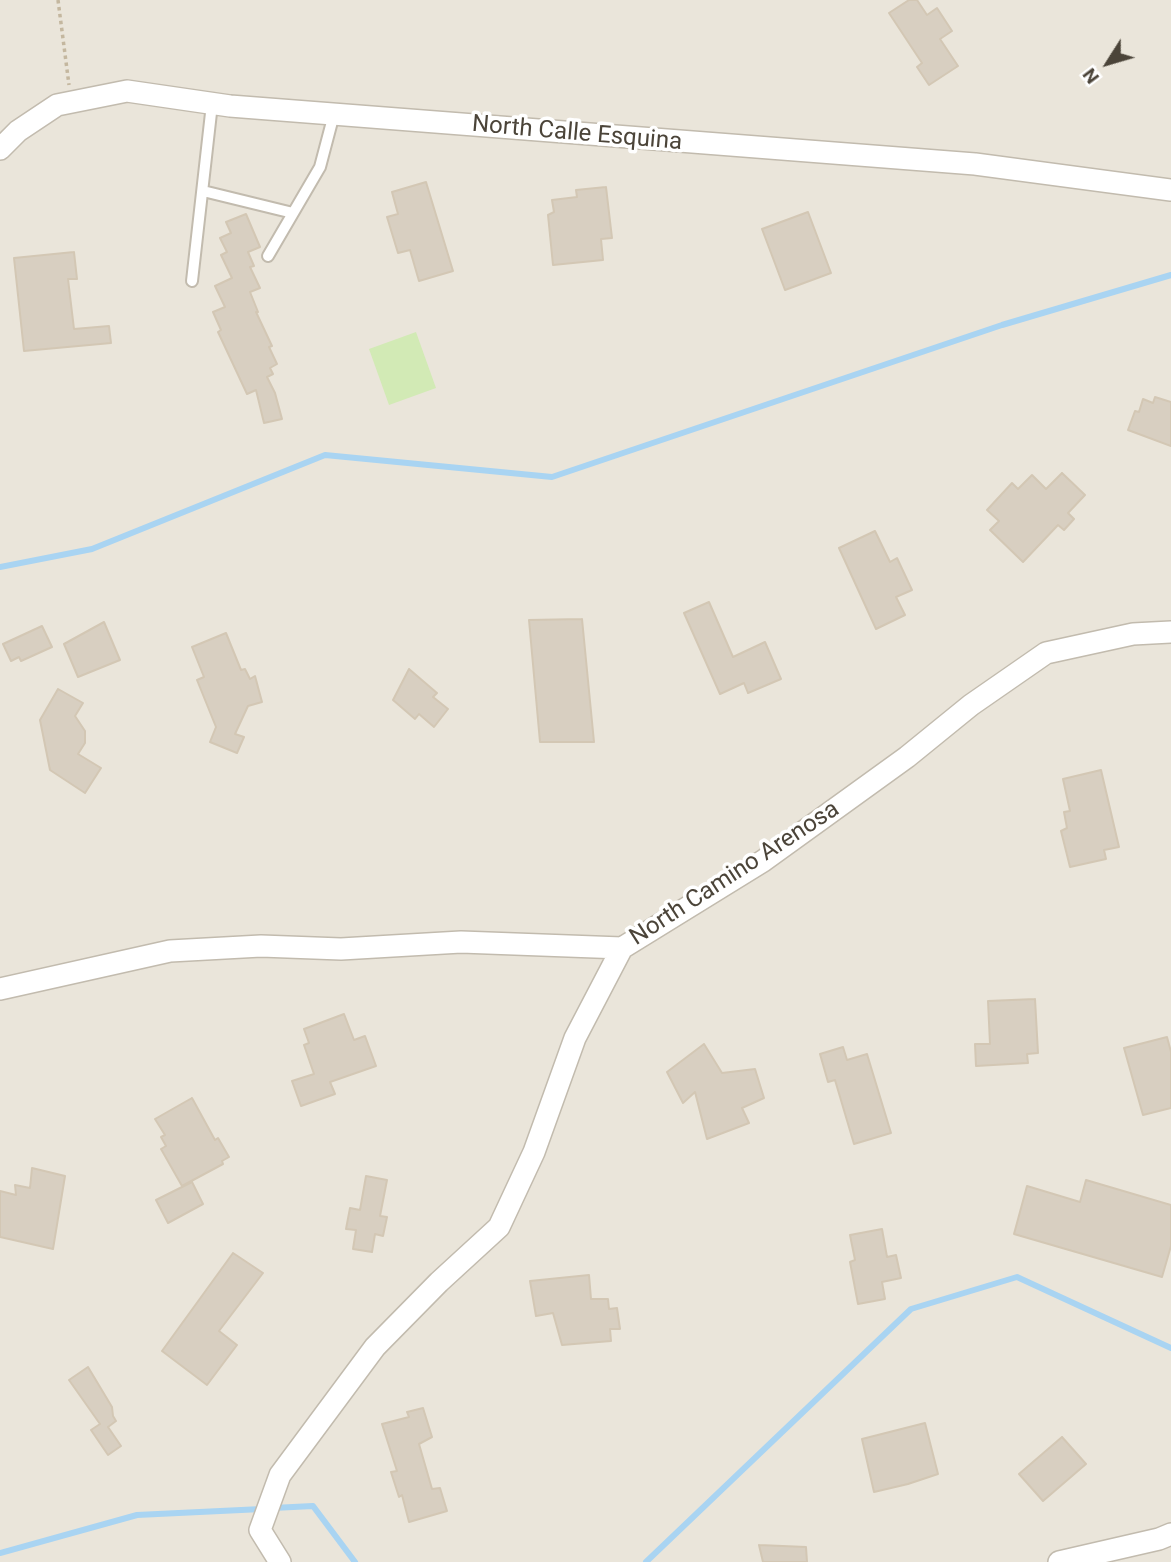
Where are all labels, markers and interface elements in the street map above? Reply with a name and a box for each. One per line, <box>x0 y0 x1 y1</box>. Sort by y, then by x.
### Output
north arrow <box>1073 28 1143 98</box>
text: N <box>1078 64 1104 88</box>
street label: North Calle Esquina <box>471 110 683 158</box>
street label: North Camino Arenosa <box>625 796 845 952</box>

